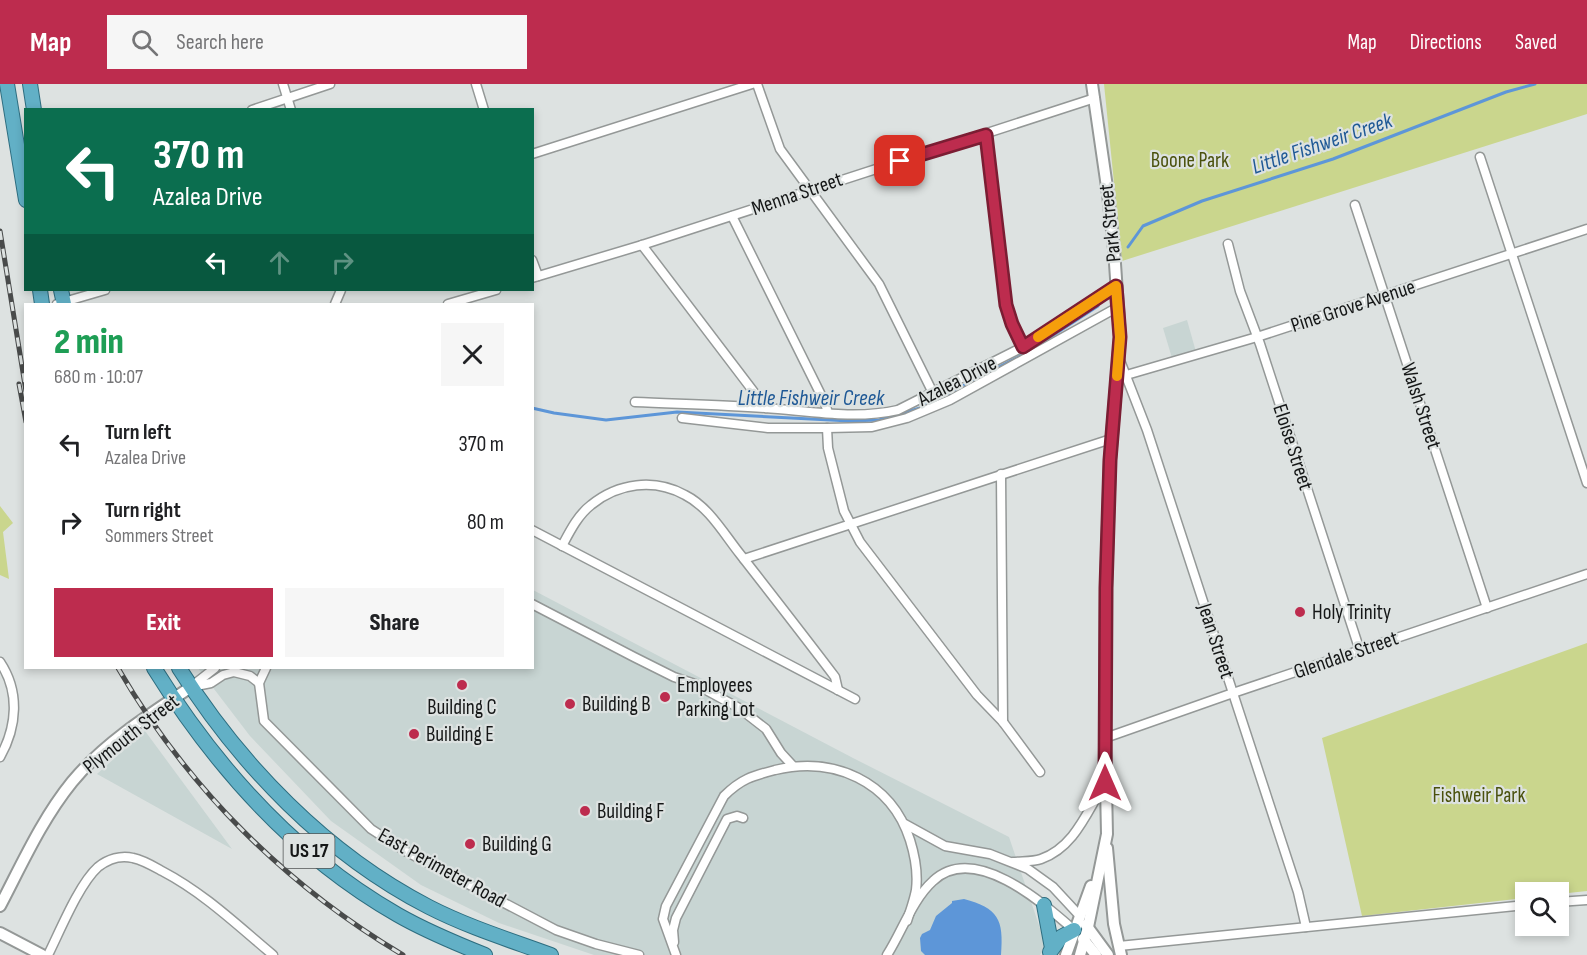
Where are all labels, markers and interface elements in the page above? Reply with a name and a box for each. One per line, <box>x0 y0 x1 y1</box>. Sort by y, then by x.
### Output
search box <box>107 15 527 69</box>
text: Map <box>30 26 71 59</box>
icon: search <box>128 26 161 59</box>
text: Search here <box>176 29 264 56</box>
text: Map <box>1347 30 1377 55</box>
text: Directions <box>1410 30 1482 55</box>
text: Saved <box>1515 30 1557 55</box>
water label: Little Fishweir Creek <box>1248 107 1396 181</box>
text: 370 m <box>153 130 244 181</box>
icon: left <box>54 132 132 210</box>
pin <box>874 135 925 186</box>
icon: arrive <box>883 144 916 177</box>
park label: Boone Park <box>1151 148 1229 173</box>
street label: Menna Street <box>748 167 846 221</box>
text: Azalea Drive <box>153 181 263 213</box>
street label: Park Street <box>1093 183 1127 263</box>
icon: left <box>200 246 233 279</box>
icon: ahead <box>263 246 296 279</box>
icon: right <box>326 246 359 279</box>
street label: Pine Grove Avenue <box>1288 274 1418 338</box>
text: 2 min <box>54 321 124 364</box>
button: close <box>441 323 504 386</box>
street label: Azalea Drive <box>912 351 1001 412</box>
street label: Walsh Street <box>1395 360 1447 452</box>
text: 680 m · 10:07 <box>54 365 143 389</box>
water label: Little Fishweir Creek <box>738 385 885 412</box>
street label: Eloise Street <box>1267 401 1319 493</box>
text: Turn left <box>105 419 171 446</box>
icon: left <box>54 428 87 461</box>
text: 370 m <box>459 431 504 458</box>
text: Azalea Drive <box>105 446 186 470</box>
text: Turn right <box>105 497 181 524</box>
icon: right <box>54 506 87 539</box>
text: 80 m <box>467 509 504 536</box>
text: Sommers Street <box>105 524 214 548</box>
button: Exit <box>54 588 273 657</box>
button: Share <box>285 588 504 657</box>
street label: Jean Street <box>1192 599 1240 682</box>
place label: Holy Trinity <box>1312 600 1391 625</box>
marker: Holy Trinity <box>1293 605 1307 619</box>
street label: Glendale Street <box>1291 625 1401 685</box>
place label: Employees Parking Lot <box>677 673 755 722</box>
marker: Building C <box>455 678 469 692</box>
street label: Plymouth Street <box>78 689 184 779</box>
marker: Employees Parking Lot <box>658 690 672 704</box>
place label: Building B <box>582 692 651 717</box>
place label: Building C <box>427 695 497 720</box>
marker: Building B <box>563 697 577 711</box>
place label: Building E <box>426 722 494 747</box>
marker: Building E <box>407 727 421 741</box>
position arrow <box>1073 751 1137 815</box>
park label: Fishweir Park <box>1433 783 1525 808</box>
place label: Building F <box>597 799 665 824</box>
marker: Building F <box>578 804 592 818</box>
street label: East Perimeter Road <box>374 823 510 913</box>
place label: Building G <box>482 832 552 857</box>
road number: US 17 <box>284 834 334 868</box>
marker: Building G <box>463 837 477 851</box>
map controls <box>1515 882 1569 936</box>
button: search <box>1515 882 1569 936</box>

